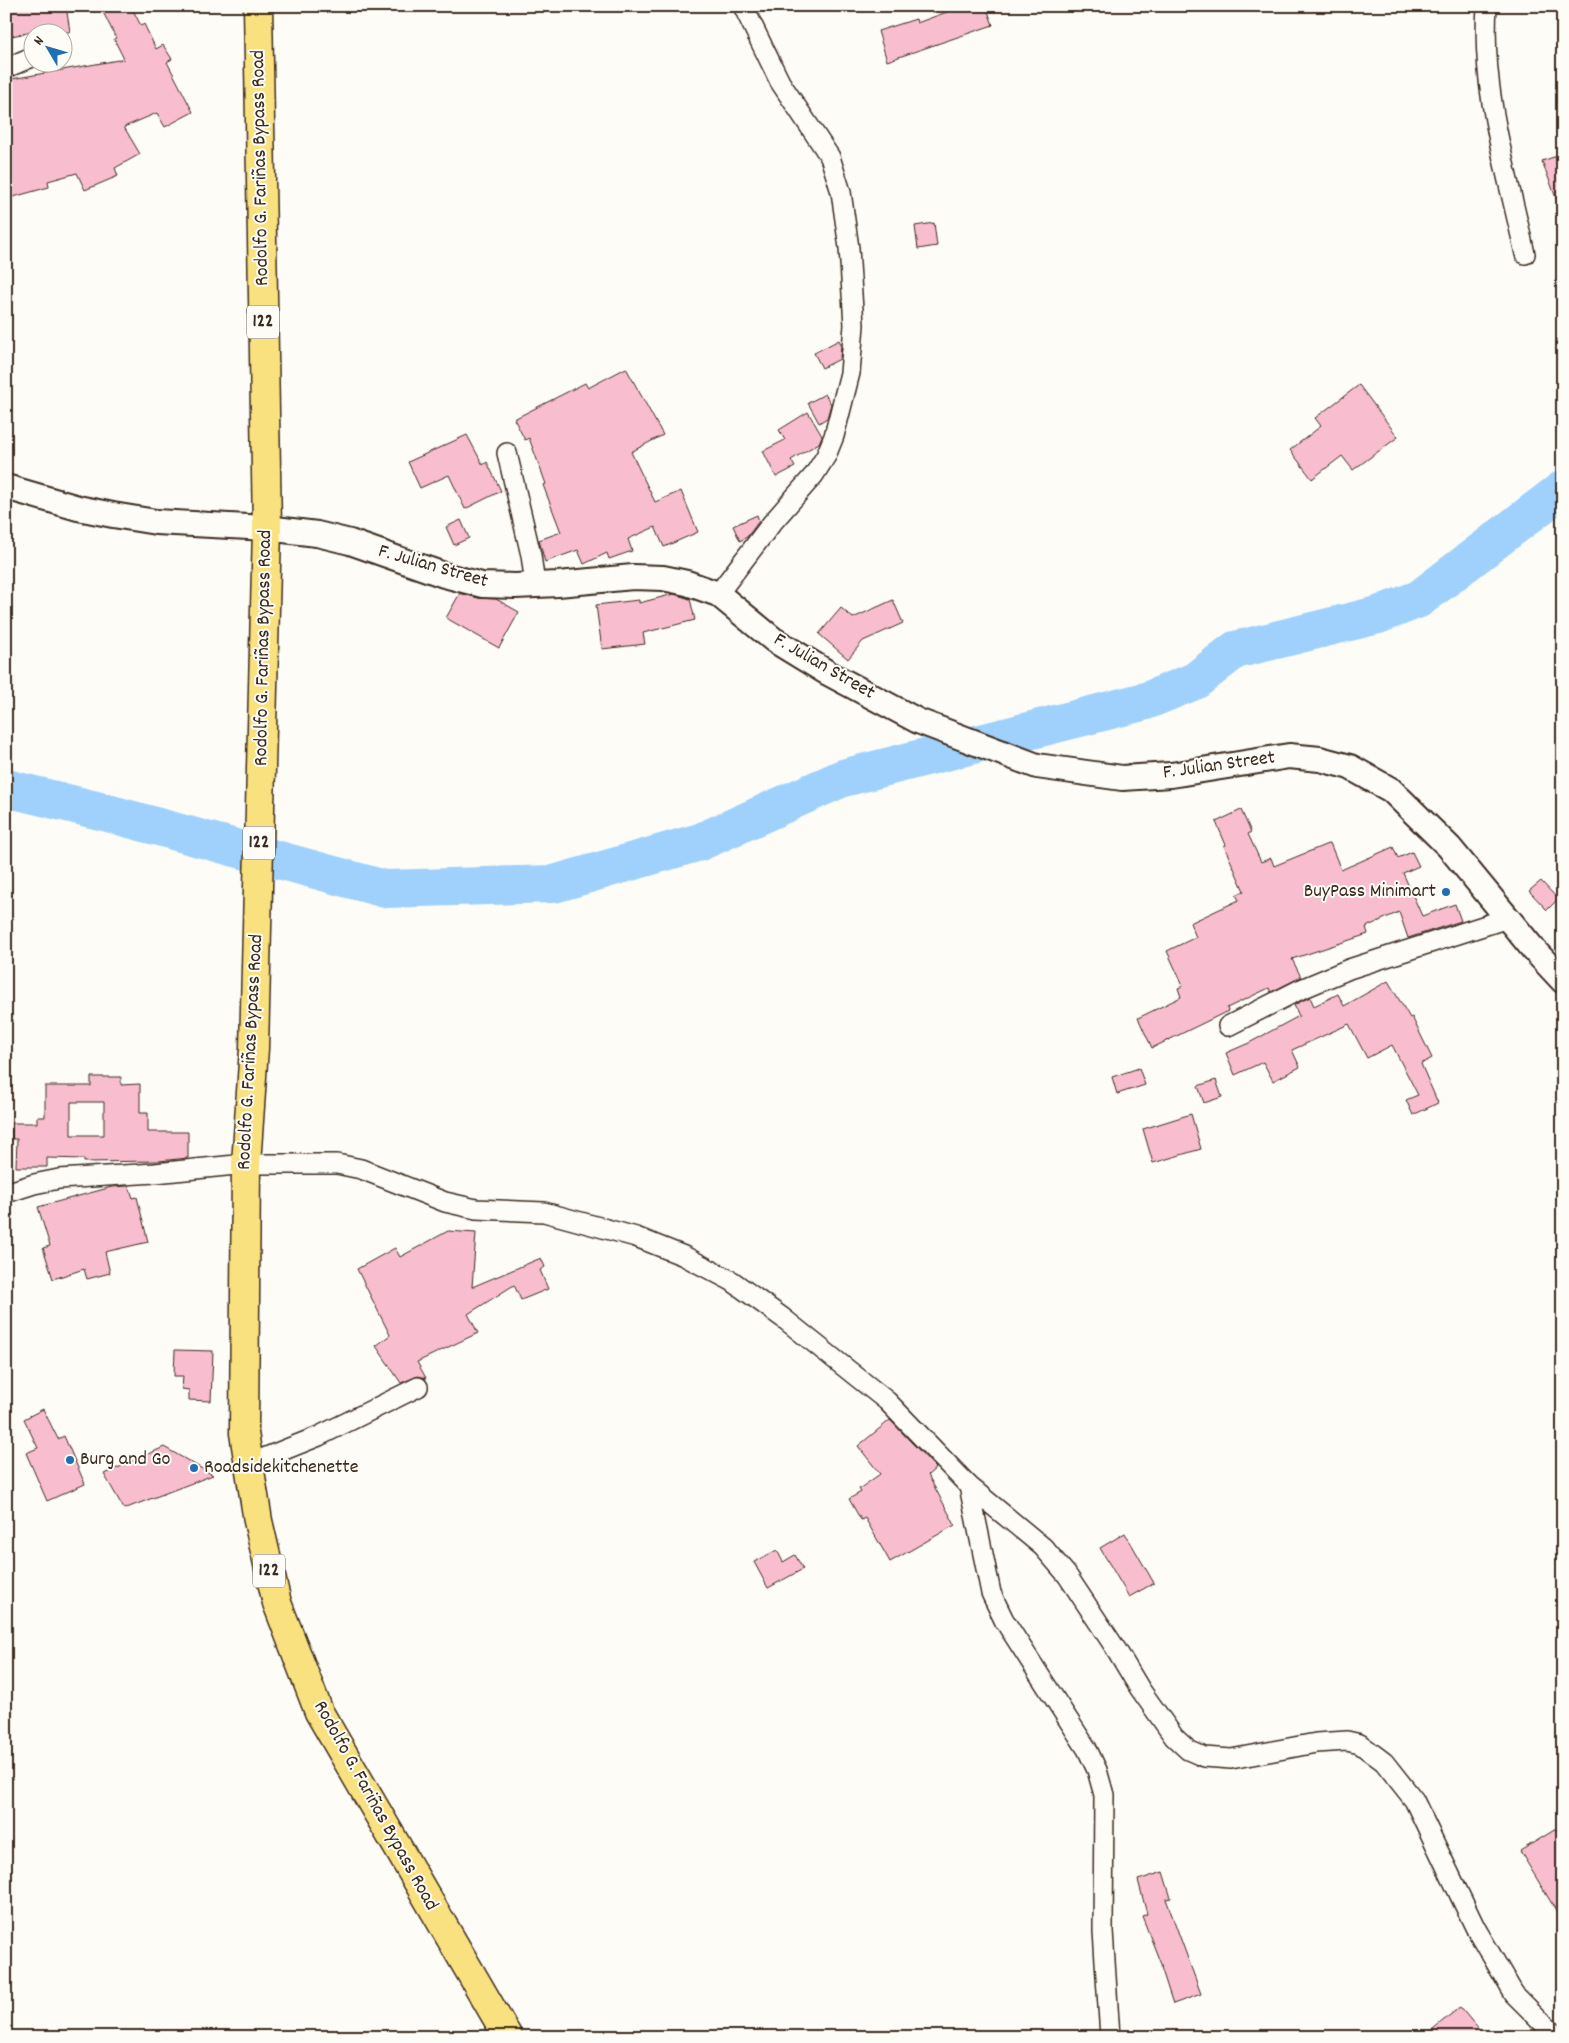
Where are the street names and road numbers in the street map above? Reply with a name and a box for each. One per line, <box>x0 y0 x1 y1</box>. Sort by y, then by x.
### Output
street label: Rodolfo G. Fariñas Bypass Road <box>245 50 277 286</box>
road number: 122 <box>247 306 279 338</box>
street label: Rodolfo G. Fariñas Bypass Road <box>248 530 280 766</box>
street label: F. Julian Street <box>375 538 491 596</box>
street label: F. Julian Street <box>768 627 880 707</box>
street label: F. Julian Street <box>1161 744 1277 788</box>
road number: 122 <box>243 826 275 860</box>
street label: Rodolfo G. Fariñas Bypass Road <box>231 933 271 1171</box>
road number: 122 <box>253 1554 285 1588</box>
street label: Rodolfo G. Fariñas Bypass Road <box>305 1696 445 1916</box>

